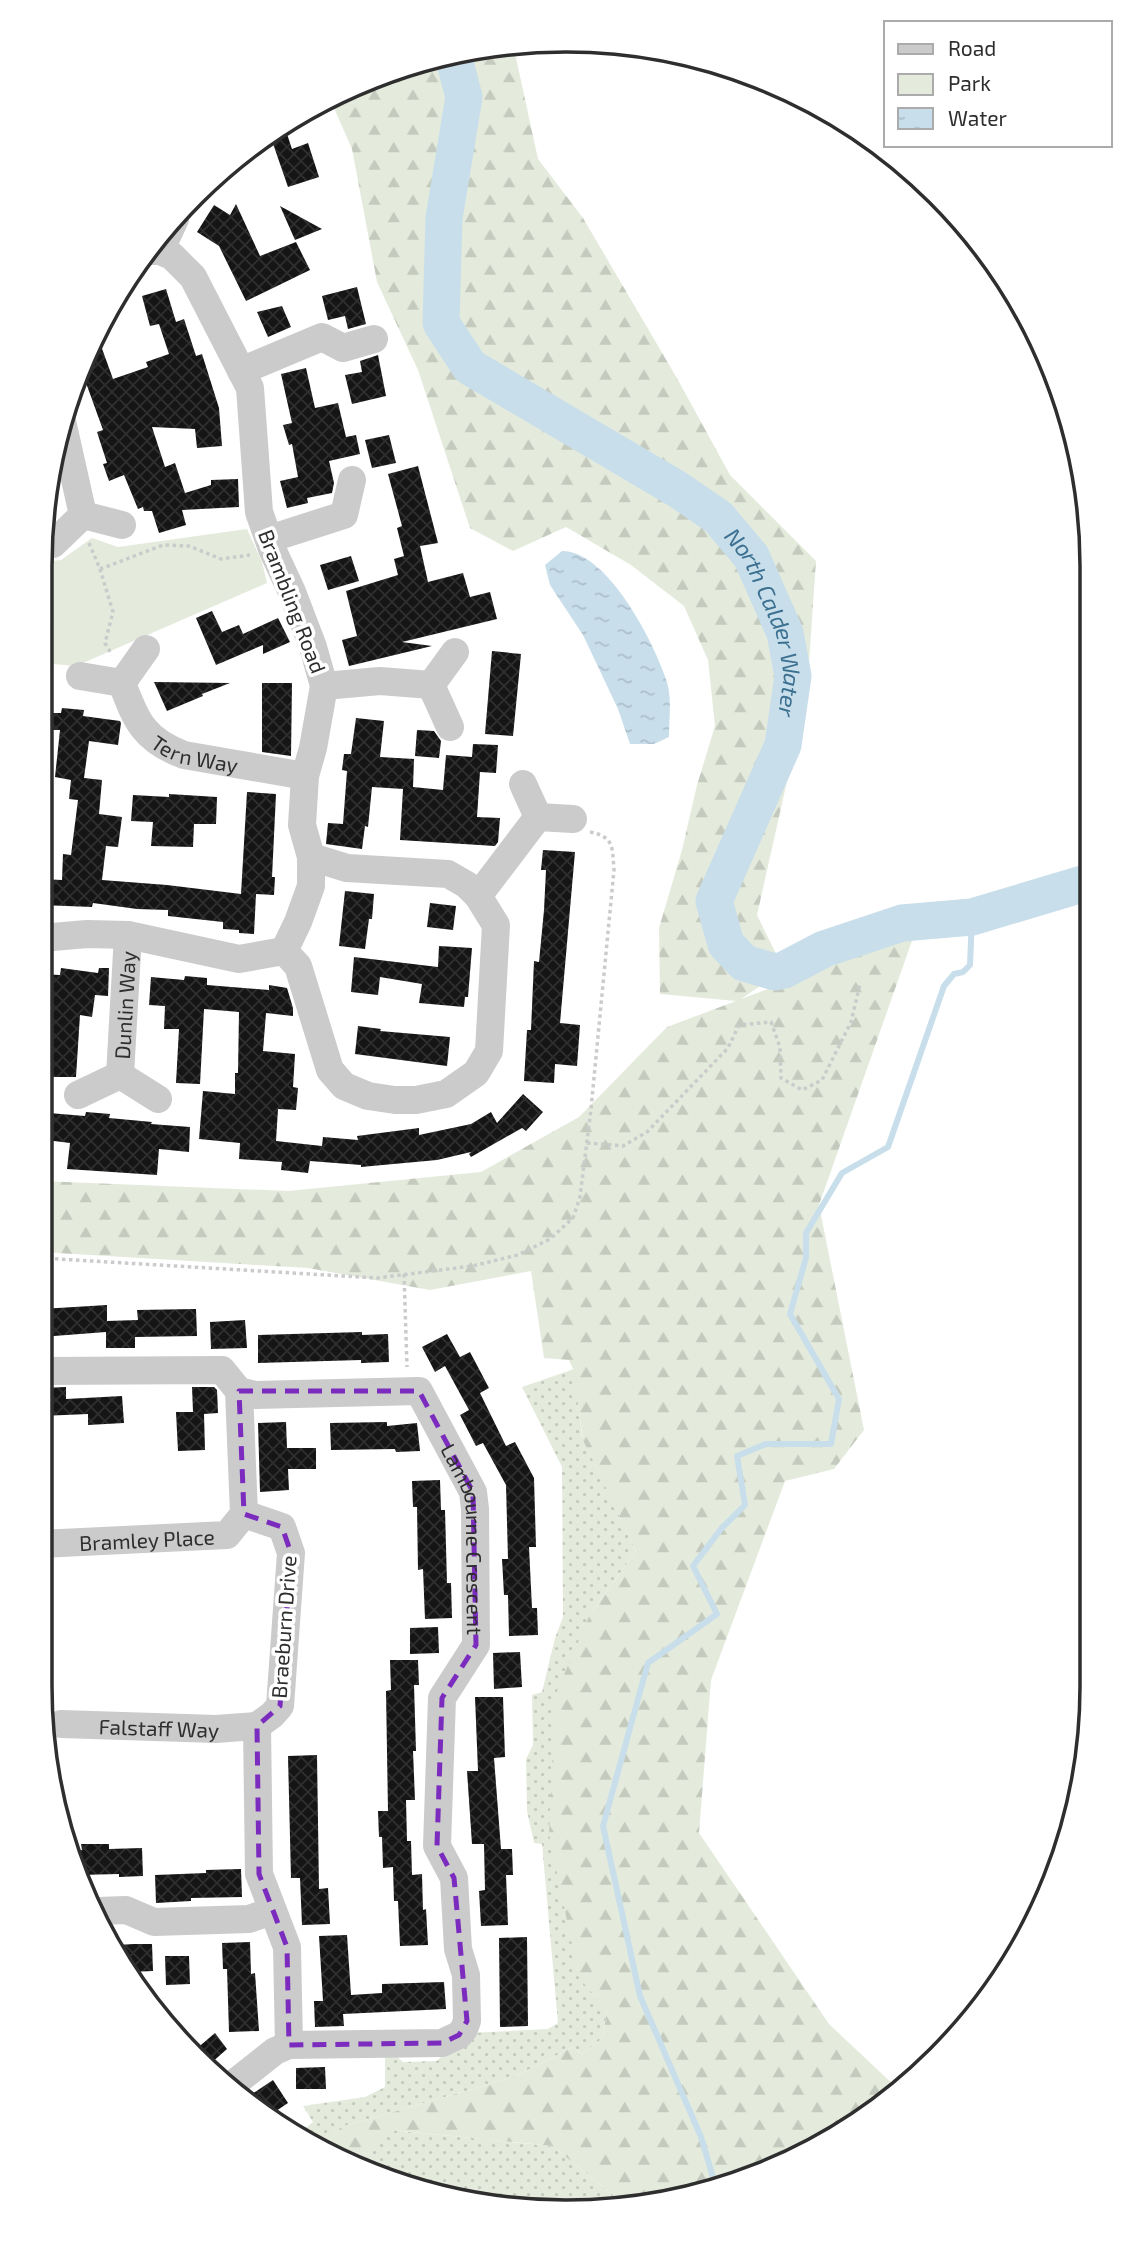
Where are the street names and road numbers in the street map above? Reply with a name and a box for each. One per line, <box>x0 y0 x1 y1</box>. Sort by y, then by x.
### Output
street label: Brambling Road <box>254 526 332 676</box>
street label: Tern Way <box>147 729 240 777</box>
street label: Dunlin Way <box>108 950 140 1060</box>
street label: Lambourne Crescent <box>437 1439 488 1635</box>
street label: Bramley Place <box>78 1523 215 1555</box>
street label: Braeburn Drive <box>266 1555 300 1699</box>
street label: Falstaff Way <box>98 1713 220 1742</box>

